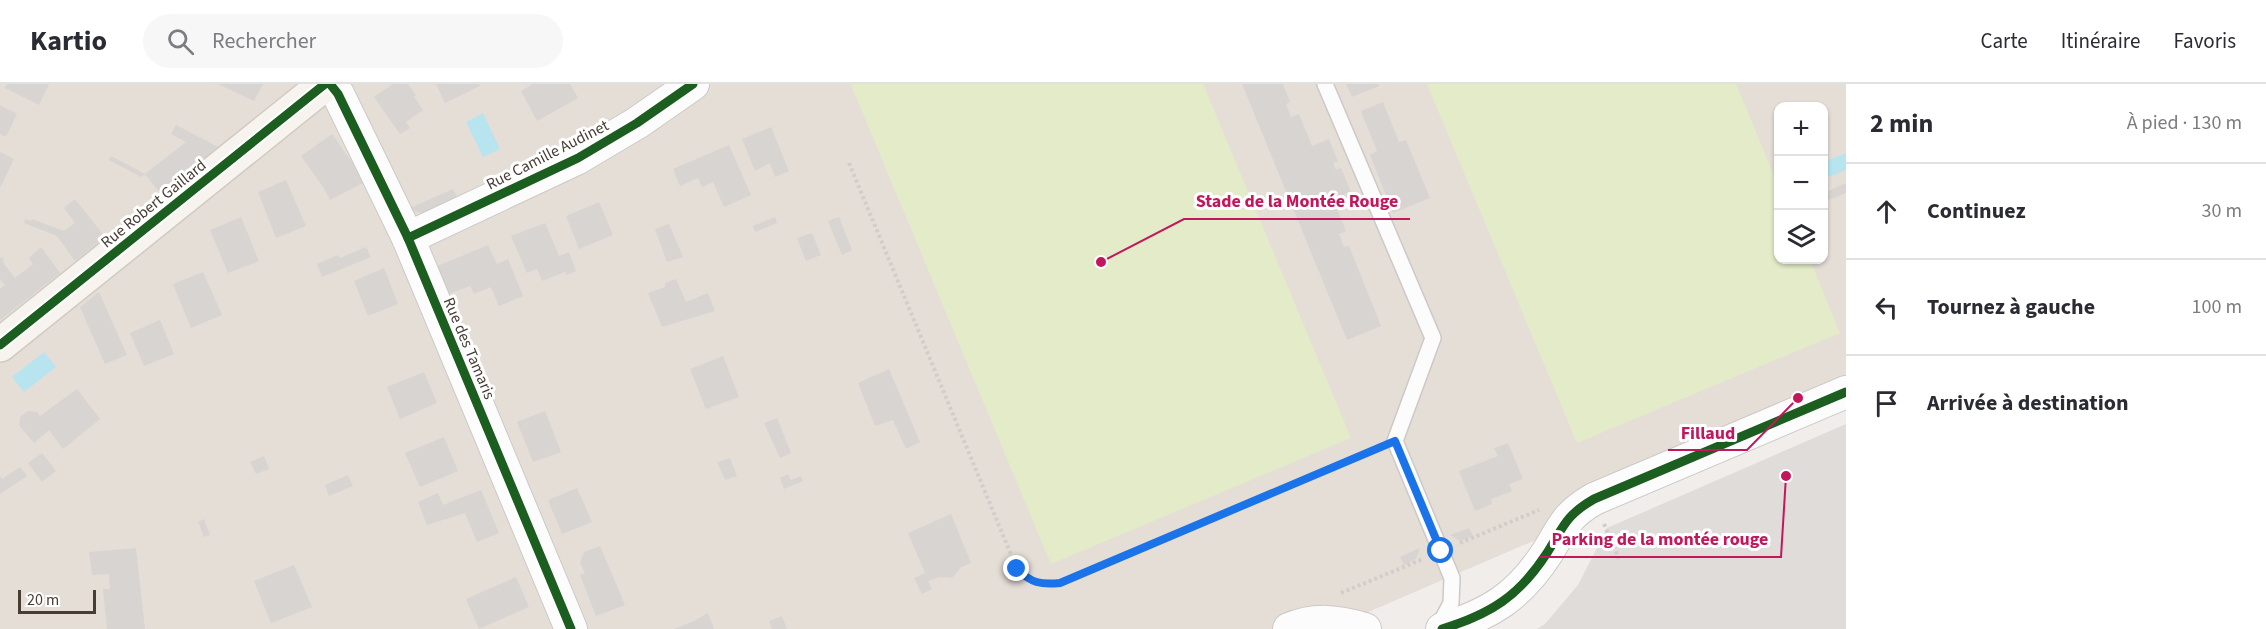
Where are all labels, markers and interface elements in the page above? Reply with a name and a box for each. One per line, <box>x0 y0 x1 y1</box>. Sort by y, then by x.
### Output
search box <box>143 14 563 68</box>
text: Kartio <box>30 21 107 61</box>
icon: search <box>164 25 197 58</box>
text: Rechercher <box>212 25 316 57</box>
text: Carte <box>1981 26 2028 56</box>
text: Itinéraire <box>2061 26 2140 56</box>
text: Favoris <box>2173 26 2236 56</box>
map controls <box>1774 102 1828 264</box>
button: + <box>1774 102 1828 156</box>
text: 2 min <box>1870 105 1933 142</box>
text: À pied · 130 m <box>2127 109 2242 137</box>
street label: Rue Camille Audinet <box>482 114 613 195</box>
street label: Rue Robert Gaillard <box>96 154 211 253</box>
button: − <box>1774 156 1828 210</box>
callout: Stade de la Montée Rouge <box>1184 183 1410 219</box>
text: Stade de la Montée Rouge <box>1196 189 1398 214</box>
icon: ahead <box>1870 195 1903 228</box>
text: Continuez <box>1927 195 2026 227</box>
text: 30 m <box>2202 197 2242 225</box>
button: layers <box>1774 210 1828 264</box>
icon: left <box>1870 291 1903 324</box>
text: Tournez à gauche <box>1927 291 2095 323</box>
text: 100 m <box>2192 293 2242 321</box>
street label: Rue des Tamaris <box>438 294 501 403</box>
icon: arrive <box>1870 387 1903 420</box>
text: Arrivée à destination <box>1927 387 2129 419</box>
callout: Fillaud <box>1668 414 1747 450</box>
text: Fillaud <box>1681 421 1735 446</box>
callout: Parking de la montée rouge <box>1540 521 1781 557</box>
text: Parking de la montée rouge <box>1552 527 1768 552</box>
route start <box>1427 537 1453 563</box>
route end <box>1003 555 1029 581</box>
scale bar <box>18 587 96 614</box>
text: 20 m <box>27 589 59 611</box>

